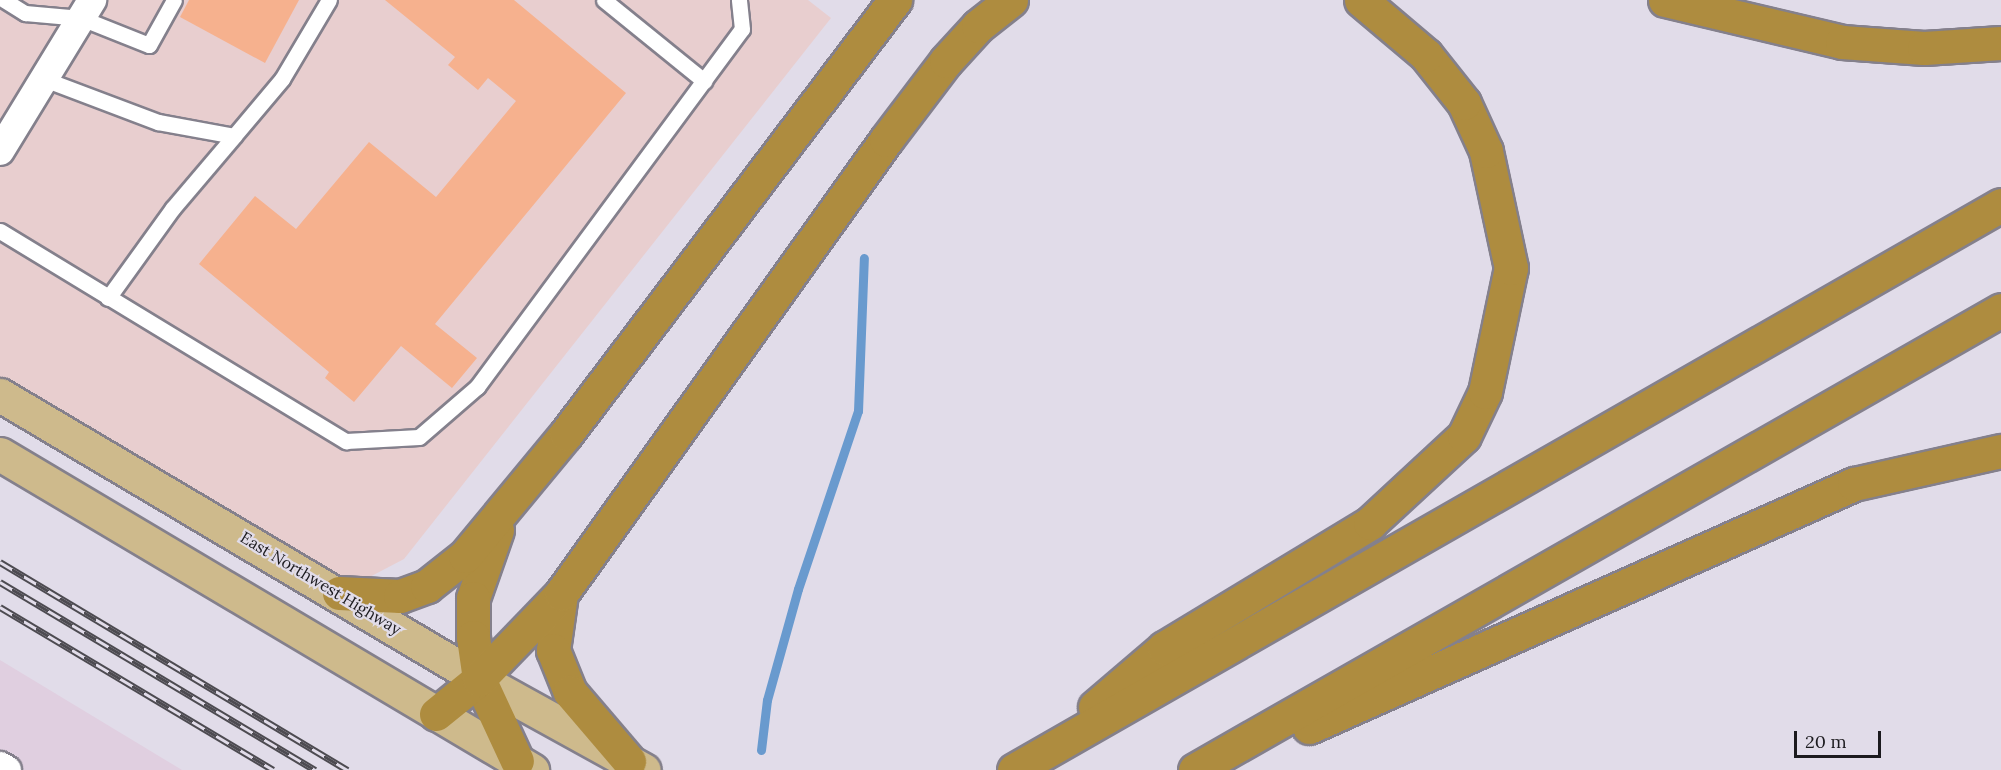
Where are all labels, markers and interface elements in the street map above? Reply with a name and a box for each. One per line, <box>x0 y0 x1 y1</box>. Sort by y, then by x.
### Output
street label: East Northwest Highway <box>237 527 405 639</box>
scale bar <box>1797 719 1884 757</box>
text: 20 m <box>1805 730 1847 753</box>

